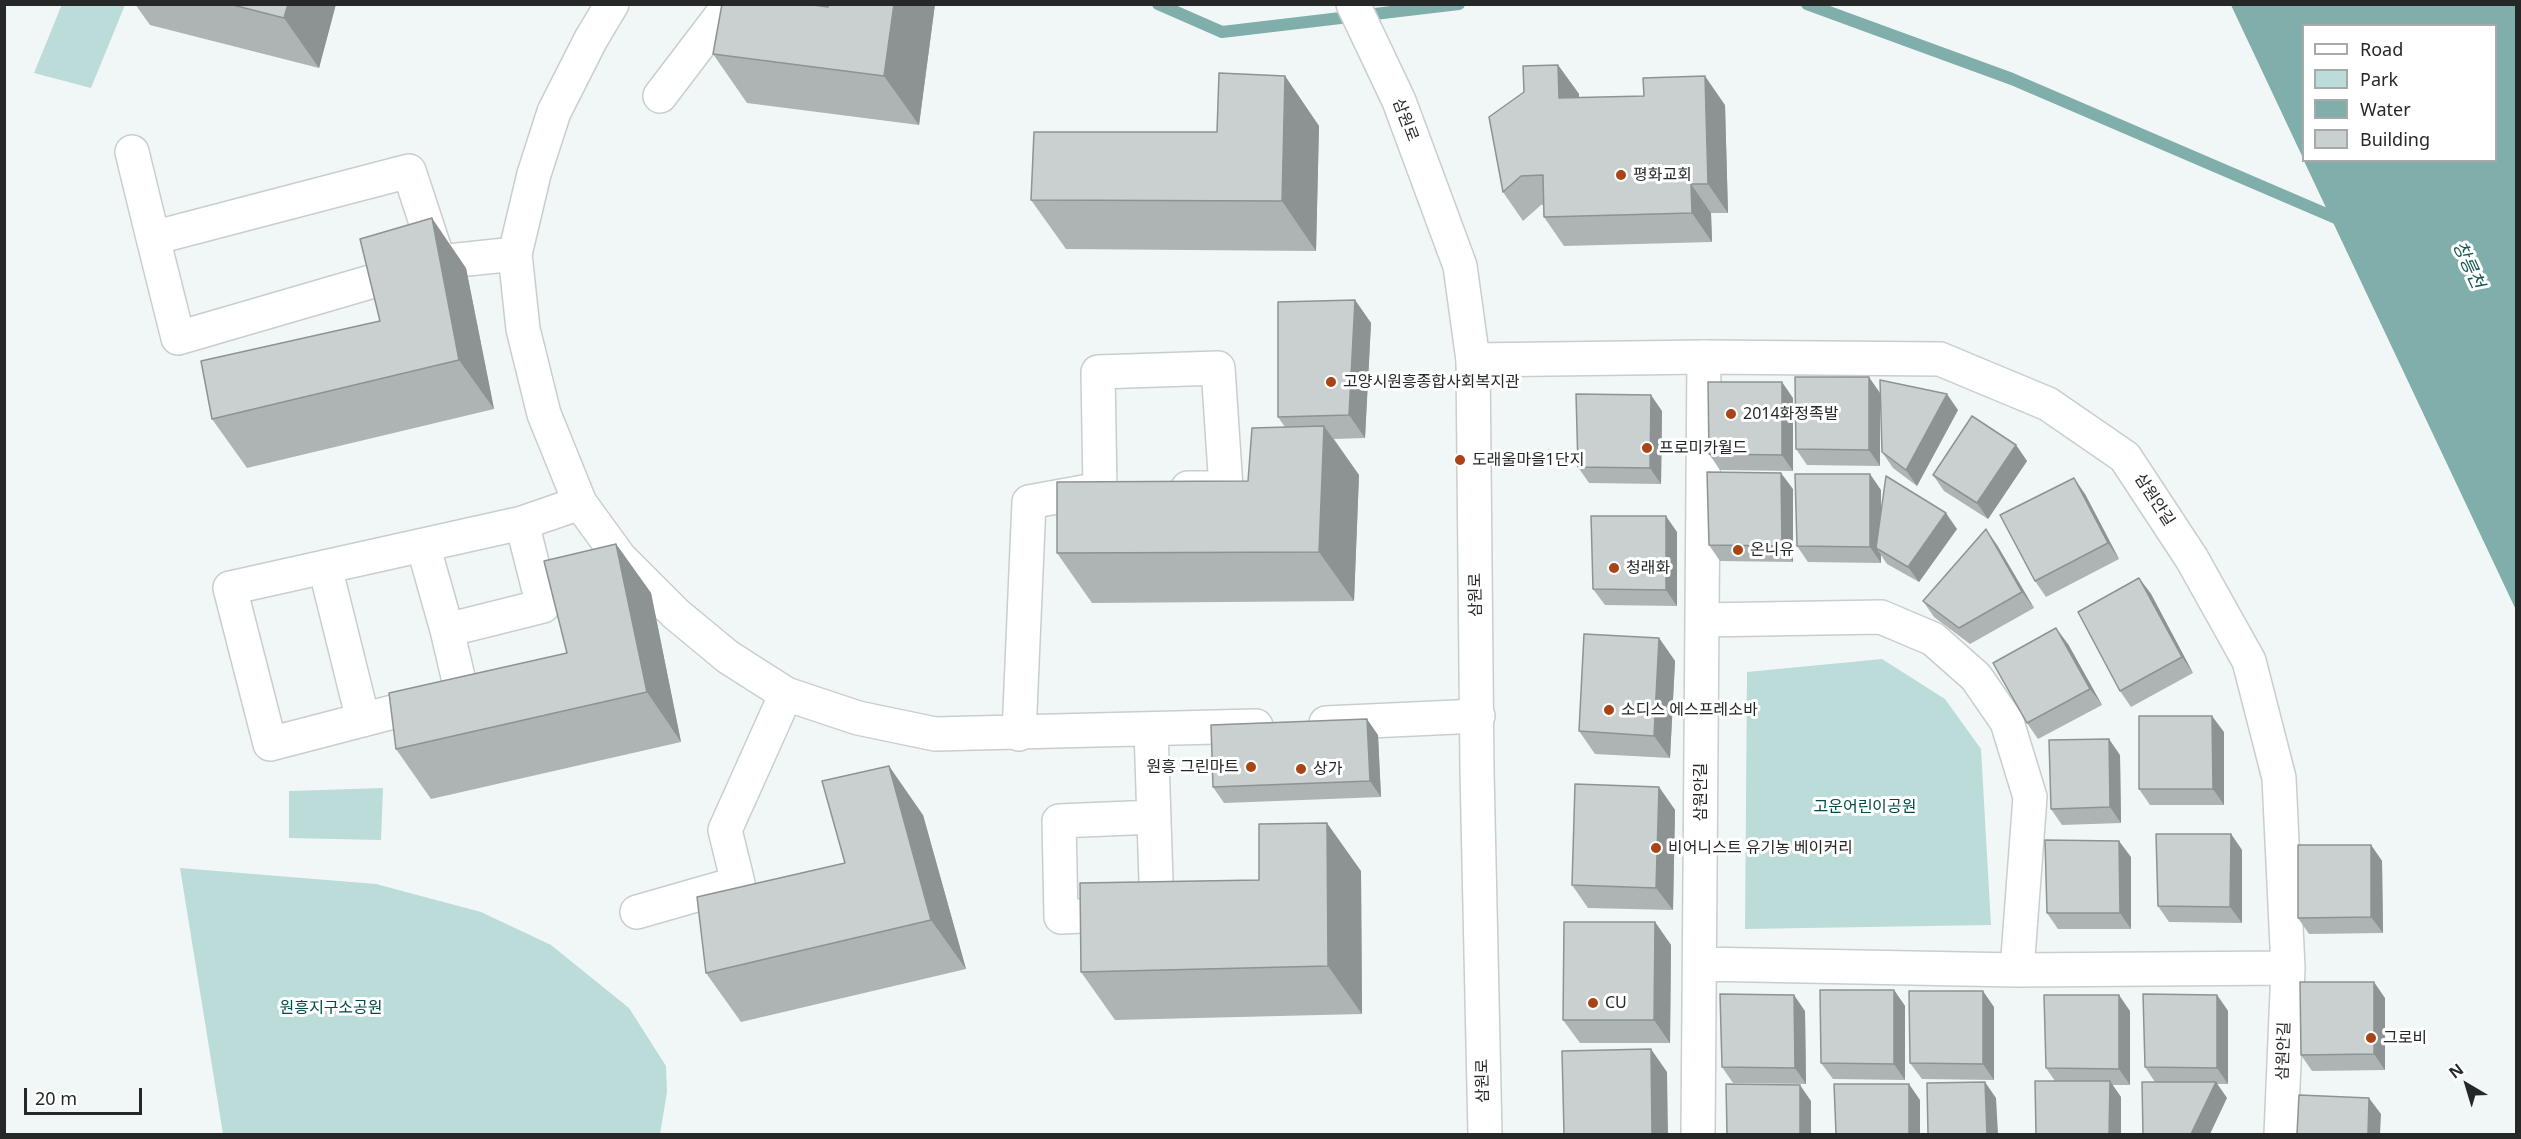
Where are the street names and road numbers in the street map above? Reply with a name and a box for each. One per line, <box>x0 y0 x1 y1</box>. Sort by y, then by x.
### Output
street label: 삼원로 <box>1388 96 1422 144</box>
street label: 삼원안길 <box>2130 470 2178 530</box>
street label: 삼원로 <box>1466 573 1486 617</box>
street label: 삼원안길 <box>1691 763 1711 821</box>
street label: 삼원안길 <box>2273 1021 2295 1081</box>
street label: 삼원로 <box>1473 1059 1493 1103</box>

